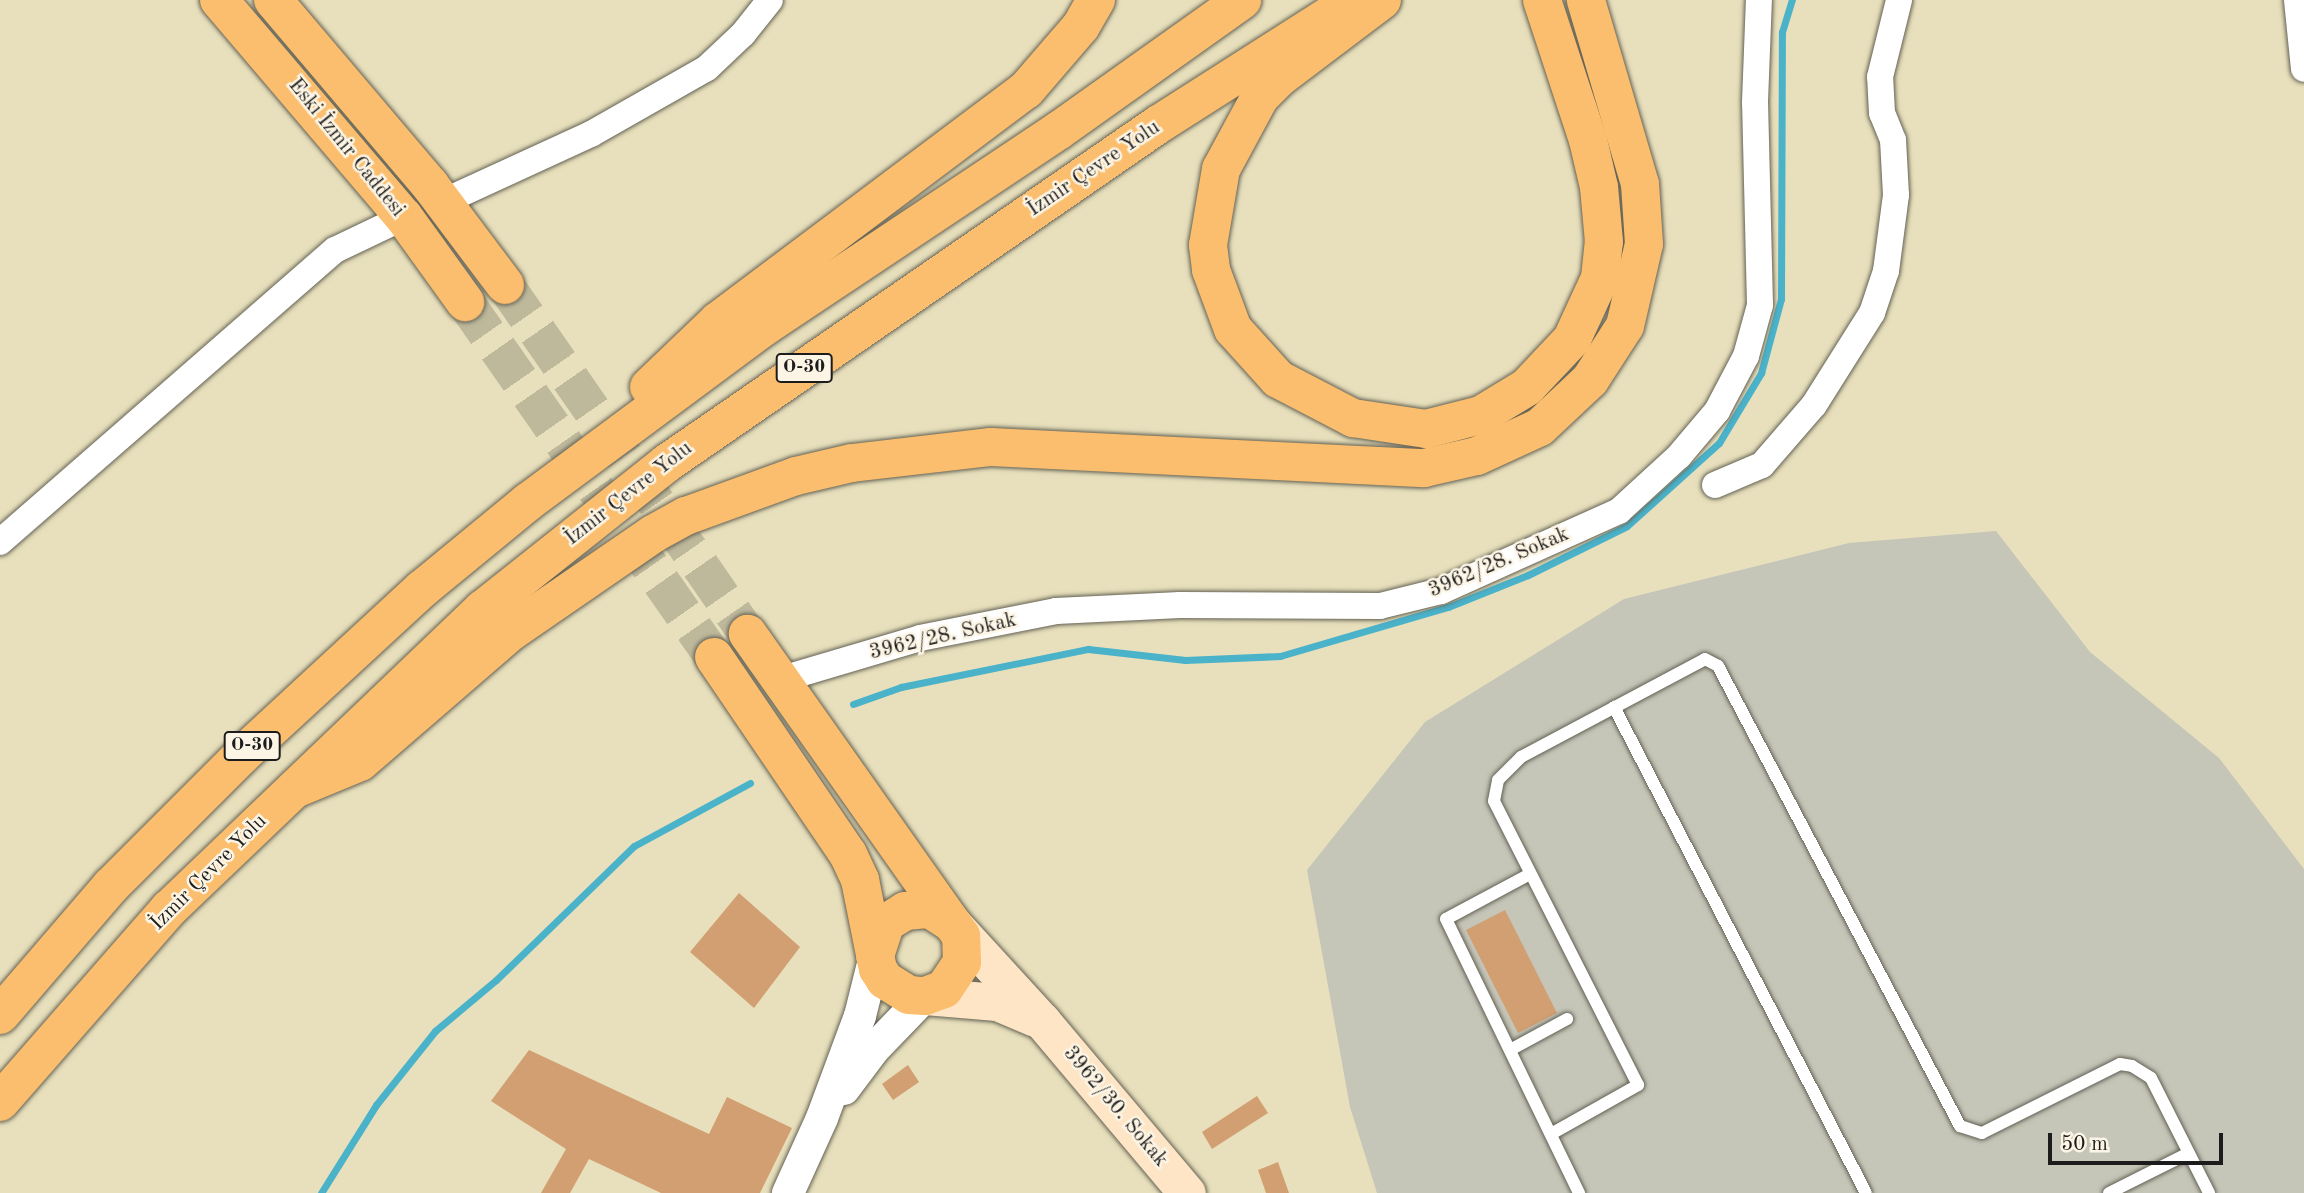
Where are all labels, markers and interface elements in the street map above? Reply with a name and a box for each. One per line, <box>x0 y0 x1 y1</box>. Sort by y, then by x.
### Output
street label: Eski İzmir Caddesi <box>282 74 410 222</box>
street label: İzmir Çevre Yolu <box>1023 115 1165 223</box>
road number: O-30 <box>774 352 834 384</box>
street label: İzmir Çevre Yolu <box>560 437 698 551</box>
street label: 3962/28. Sokak <box>1425 522 1573 604</box>
street label: 3962/28. Sokak <box>867 608 1019 666</box>
road number: O-30 <box>222 730 282 762</box>
street label: İzmir Çevre Yolu <box>145 809 273 937</box>
street label: 3962/30. Sokak <box>1057 1041 1173 1173</box>
scale bar <box>2052 1120 2227 1164</box>
text: 50 m <box>2061 1134 2108 1155</box>

